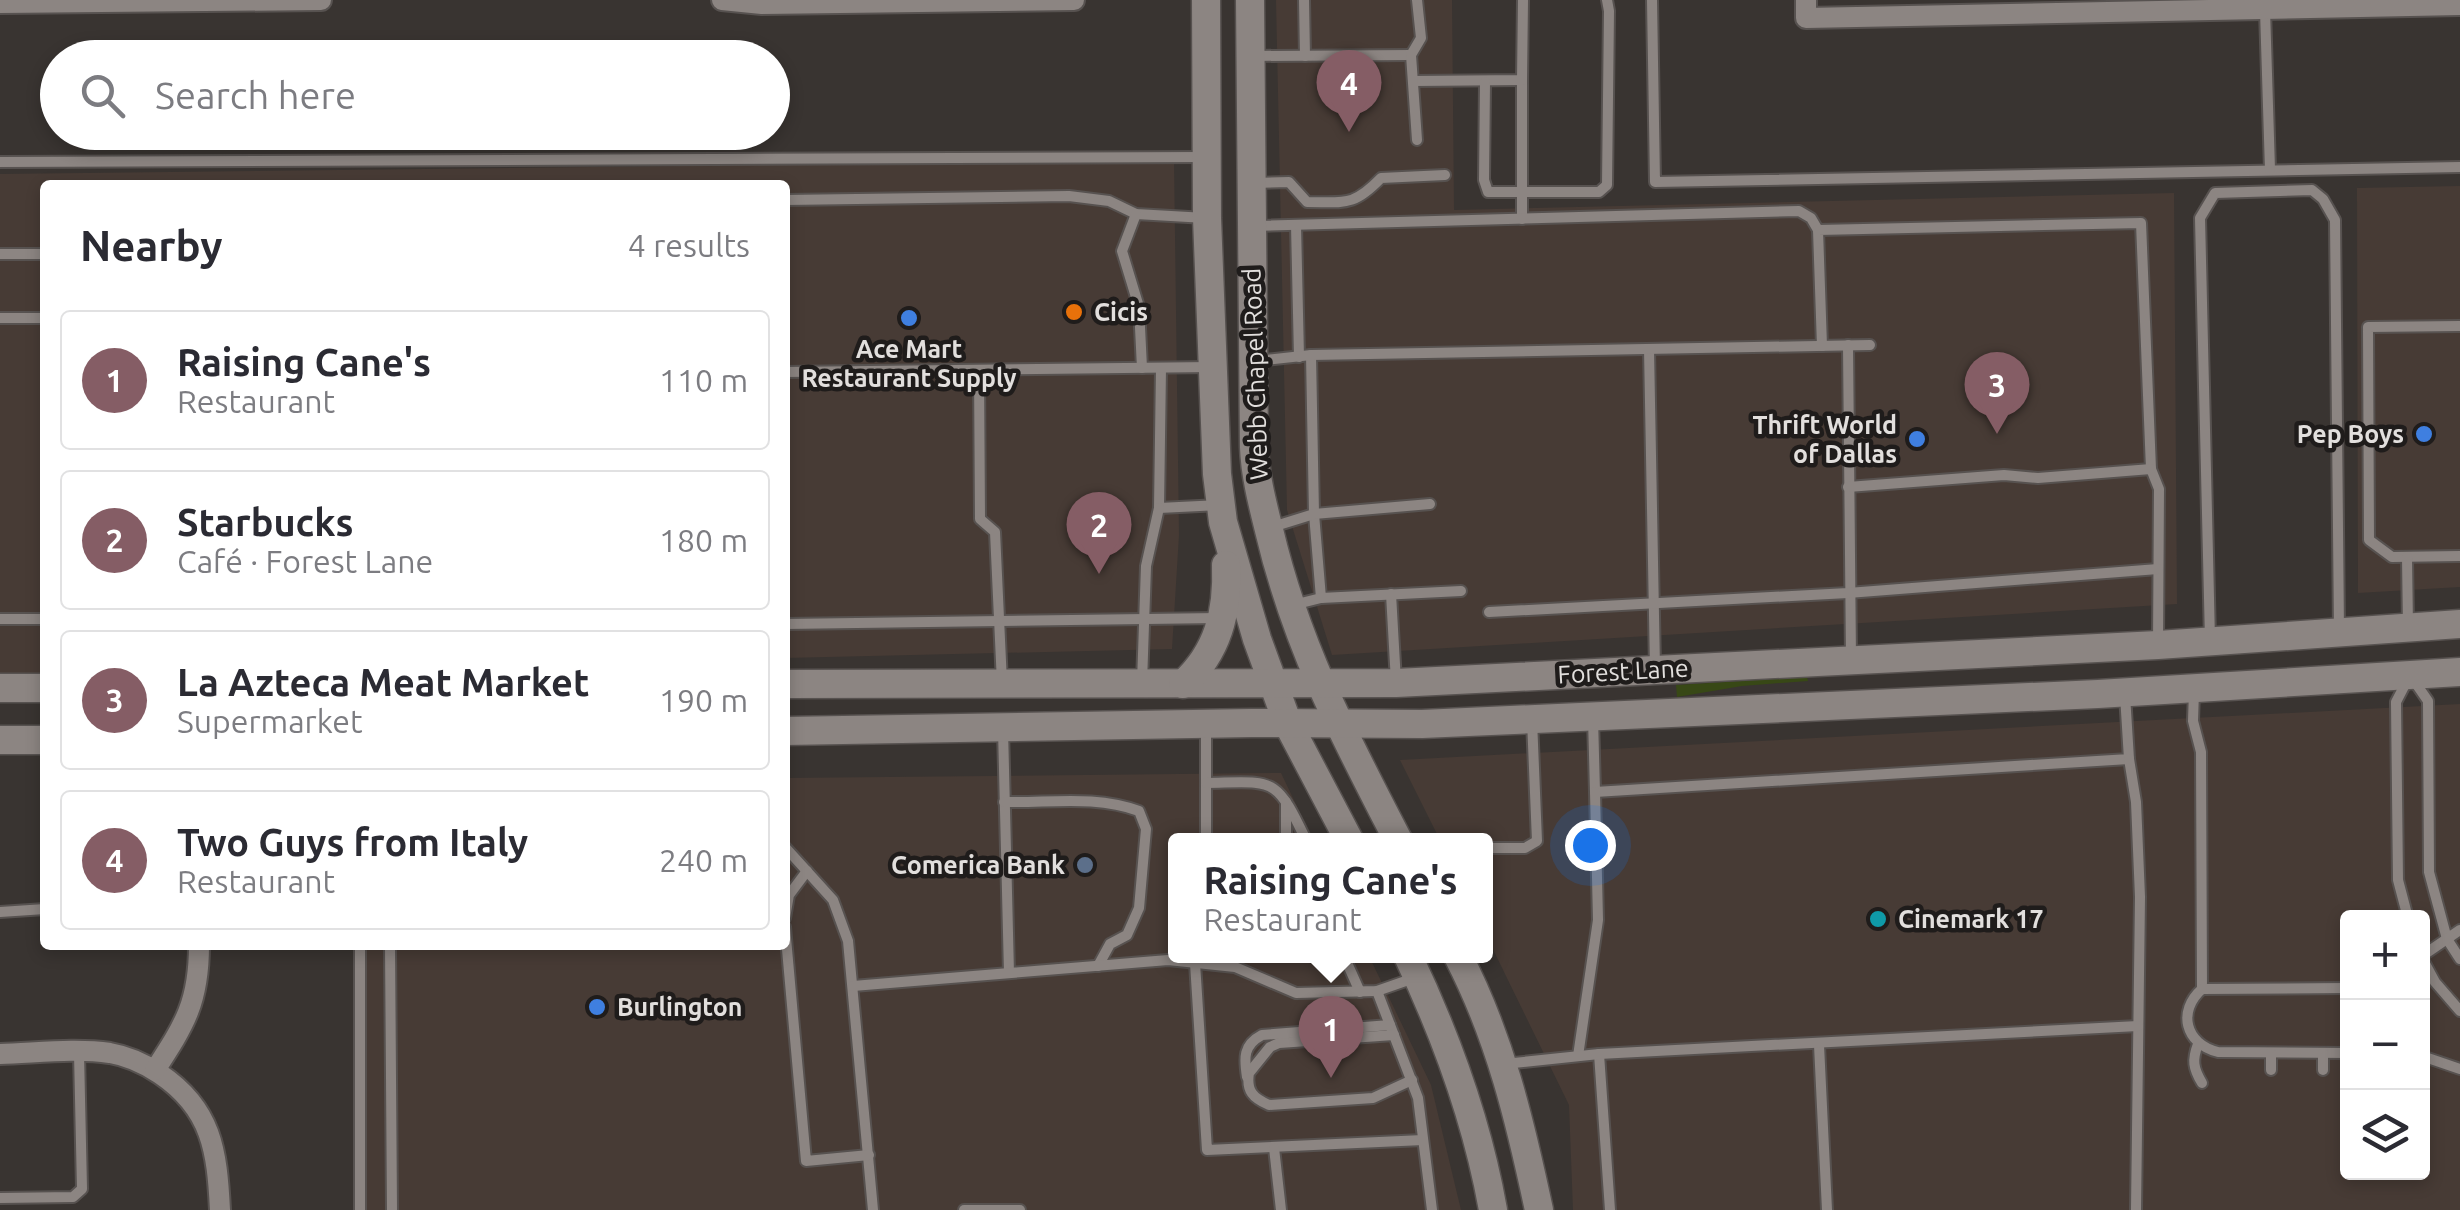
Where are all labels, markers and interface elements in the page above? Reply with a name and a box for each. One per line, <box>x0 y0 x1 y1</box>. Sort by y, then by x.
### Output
search box <box>40 40 790 150</box>
pin: 4 <box>1316 49 1382 132</box>
icon: search <box>75 68 130 123</box>
text: Search here <box>155 74 356 116</box>
text: Nearby <box>80 222 223 269</box>
text: 4 results <box>628 227 750 263</box>
street label: Webb Chapel Road <box>1237 267 1273 481</box>
place label: Cicis <box>1094 298 1148 326</box>
marker: Cicis <box>1063 301 1085 323</box>
marker: Ace Mart Restaurant Supply <box>898 307 920 329</box>
place label: Ace Mart Restaurant Supply <box>801 335 1017 392</box>
text: Raising Cane's <box>177 341 431 383</box>
pin: 3 <box>1964 352 2030 434</box>
text: 1 <box>105 362 124 398</box>
text: 110 m <box>659 362 748 398</box>
text: Restaurant <box>177 383 335 419</box>
place label: Thrift World of Dallas <box>1752 411 1897 468</box>
place label: Pep Boys <box>2297 420 2404 448</box>
marker: Pep Boys <box>2413 423 2435 445</box>
marker: Thrift World of Dallas <box>1906 428 1928 450</box>
pin: 2 <box>1066 492 1132 574</box>
text: Starbucks <box>177 501 354 543</box>
text: 2 <box>105 522 124 558</box>
text: 180 m <box>659 522 748 558</box>
text: Café · Forest Lane <box>177 543 433 579</box>
street label: Forest Lane <box>1557 654 1689 688</box>
text: La Azteca Meat Market <box>177 661 589 703</box>
text: 3 <box>105 682 124 718</box>
text: 190 m <box>659 682 748 718</box>
text: Supermarket <box>177 703 363 739</box>
your location <box>1565 820 1616 871</box>
text: Two Guys from Italy <box>177 821 528 863</box>
popup <box>1168 833 1493 963</box>
text: 4 <box>105 842 124 878</box>
text: 240 m <box>659 842 748 878</box>
place label: Comerica Bank <box>891 851 1065 879</box>
marker: Comerica Bank <box>1074 854 1096 876</box>
text: Raising Cane's <box>1204 859 1458 901</box>
text: Restaurant <box>177 863 335 899</box>
text: Restaurant <box>1204 901 1362 937</box>
place label: Cinemark 17 <box>1898 905 2044 933</box>
marker: Cinemark 17 <box>1867 908 1889 930</box>
map controls <box>2340 910 2430 1180</box>
button: + <box>2340 910 2430 1000</box>
place label: Burlington <box>617 993 742 1021</box>
marker: Burlington <box>586 996 608 1018</box>
pin: 1 <box>1298 996 1364 1078</box>
button: − <box>2340 1000 2430 1090</box>
button: layers <box>2340 1090 2430 1180</box>

